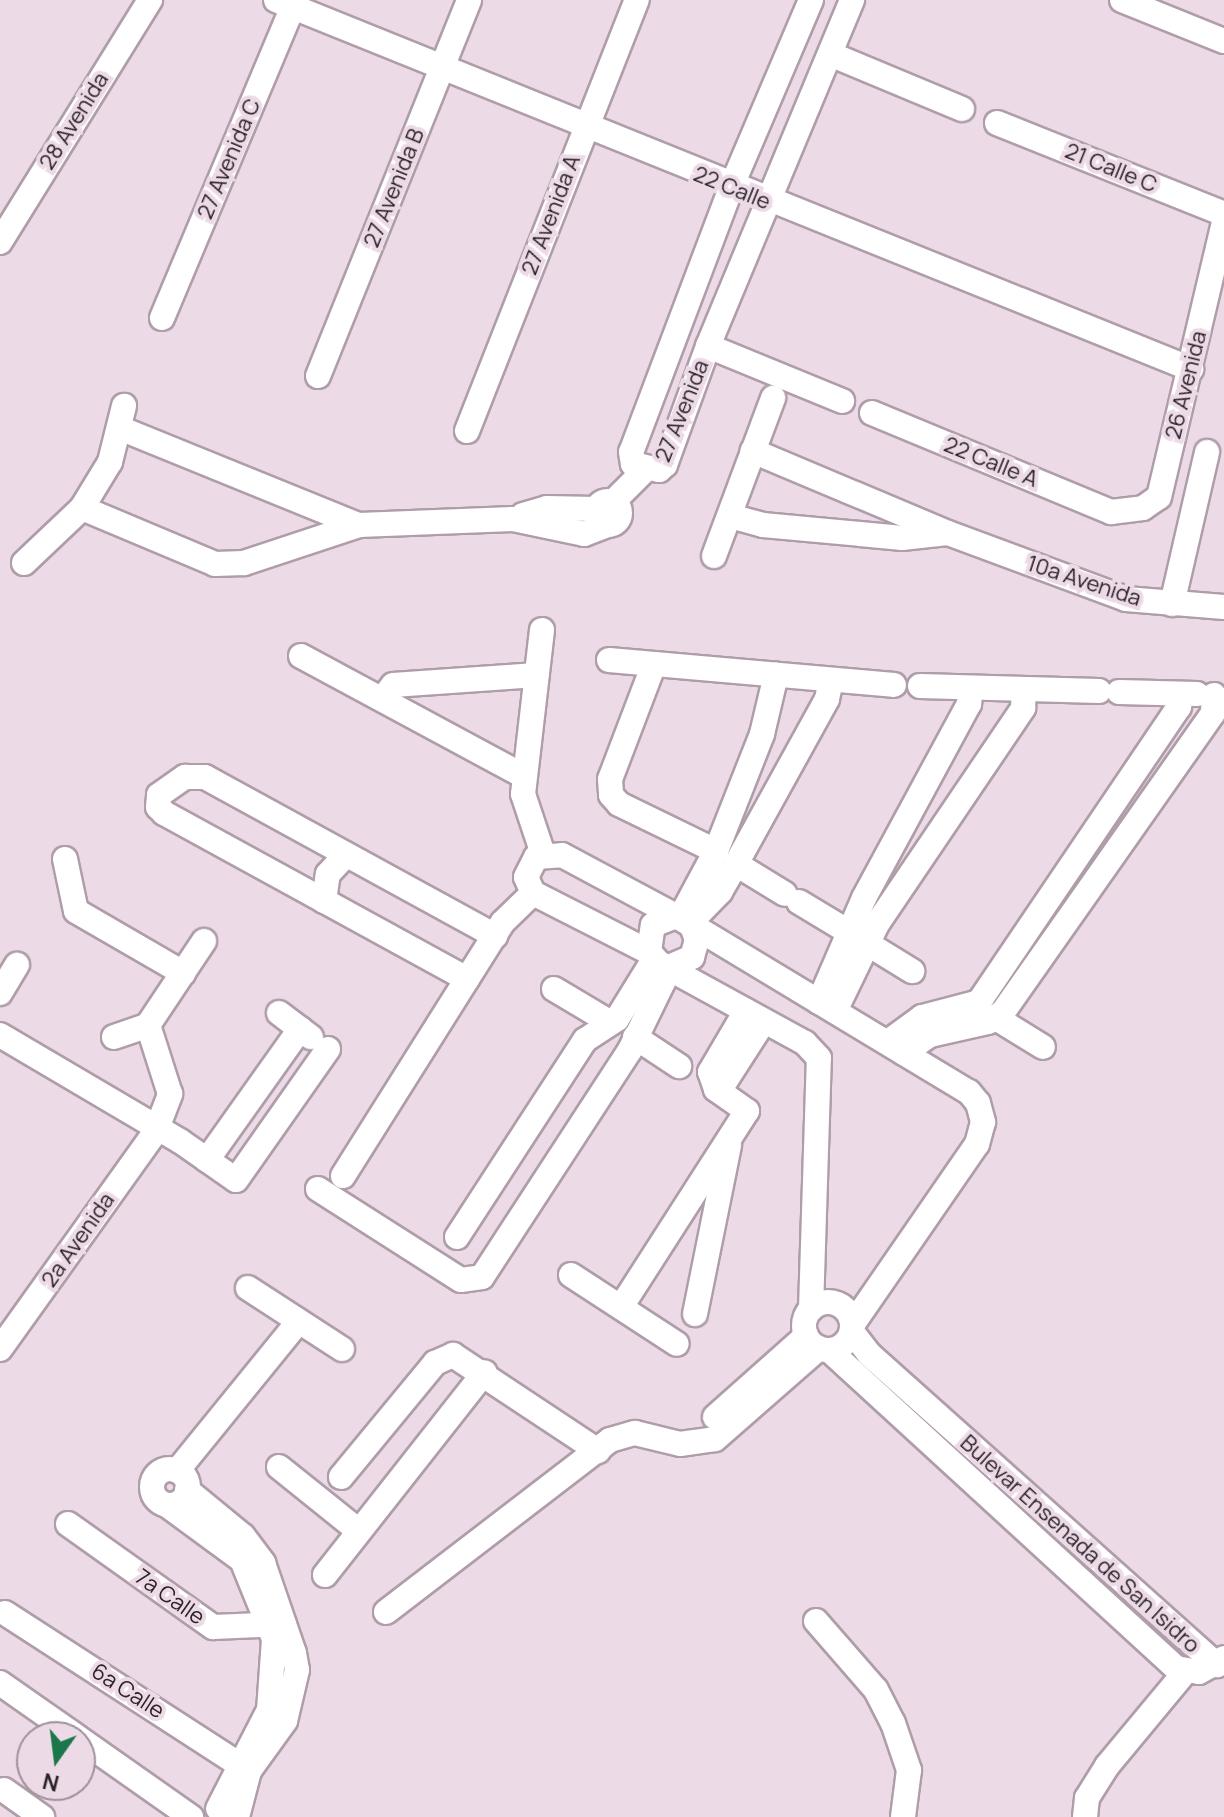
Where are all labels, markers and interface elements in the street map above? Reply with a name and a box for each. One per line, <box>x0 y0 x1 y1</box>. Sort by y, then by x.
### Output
street label: 28 Avenida <box>34 68 114 174</box>
street label: 27 Avenida C <box>192 95 266 223</box>
street label: 27 Avenida B <box>358 125 430 251</box>
street label: 21 Calle C <box>1061 138 1161 198</box>
street label: 27 Avenida A <box>516 151 586 279</box>
street label: 22 Calle <box>690 161 774 215</box>
street label: 26 Avenida <box>1160 328 1212 442</box>
street label: 27 Avenida <box>650 356 714 466</box>
street label: 22 Calle A <box>940 431 1042 493</box>
street label: 10a Avenida <box>1024 550 1144 612</box>
street label: 2a Avenida <box>36 1188 120 1292</box>
street label: Bulevar Ensenada de San Isidro <box>955 1429 1205 1659</box>
street label: 7a Calle <box>130 1564 210 1630</box>
street label: 6a Calle <box>87 1658 169 1724</box>
north arrow <box>16 1721 96 1801</box>
text: N <box>39 1766 62 1799</box>

